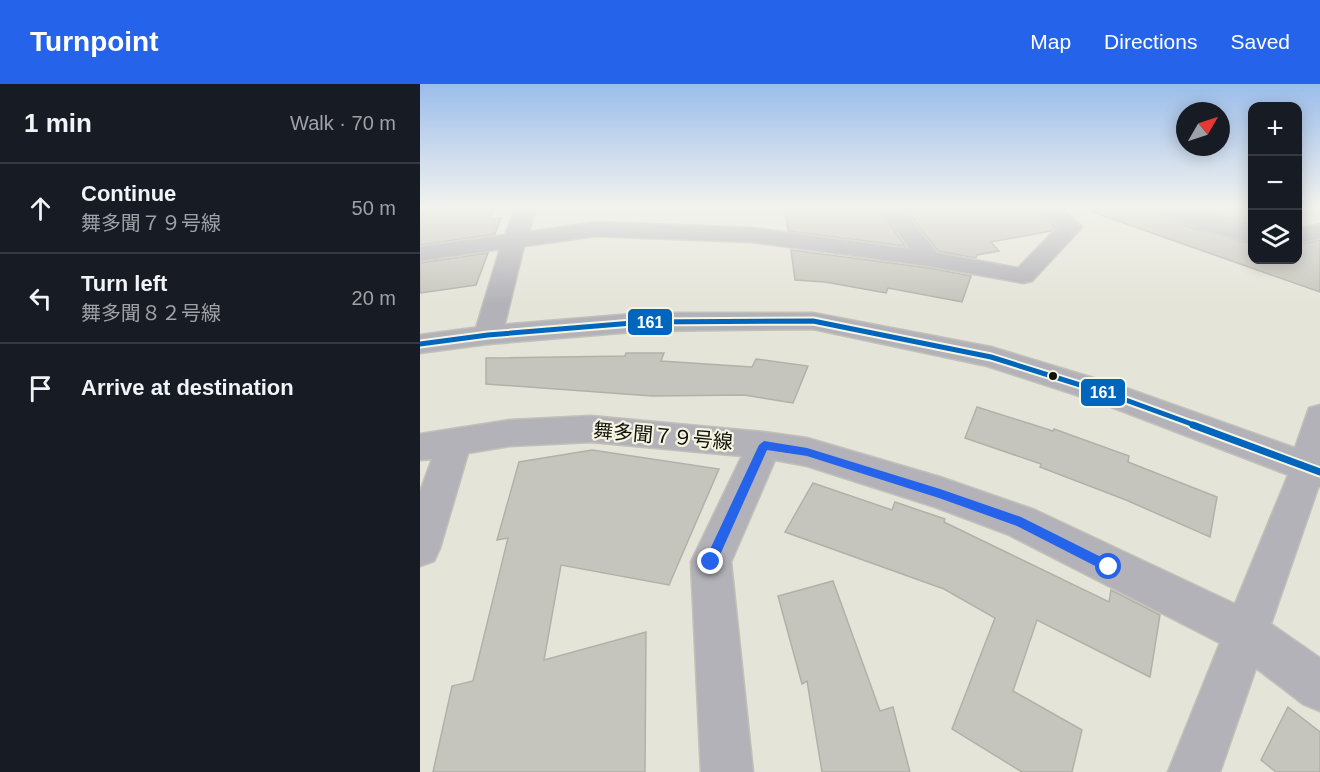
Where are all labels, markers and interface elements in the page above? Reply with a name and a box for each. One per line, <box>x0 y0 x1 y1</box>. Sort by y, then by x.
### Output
text: Turnpoint <box>30 26 159 57</box>
text: Map <box>1030 30 1071 53</box>
text: Directions <box>1104 30 1197 53</box>
text: Saved <box>1230 30 1290 53</box>
north arrow <box>1176 102 1230 156</box>
map controls <box>1248 102 1302 264</box>
button: + <box>1248 102 1302 156</box>
text: 1 min <box>24 108 92 138</box>
text: Walk · 70 m <box>290 112 396 134</box>
button: − <box>1248 156 1302 210</box>
text: Continue <box>81 181 176 206</box>
icon: ahead <box>24 192 57 225</box>
text: 50 m <box>352 197 396 219</box>
button: layers <box>1248 210 1302 264</box>
text: 舞多聞７９号線 <box>81 212 221 234</box>
text: Turn left <box>81 271 167 296</box>
icon: left <box>24 282 57 315</box>
text: 20 m <box>352 287 396 309</box>
text: 舞多聞８２号線 <box>81 302 221 324</box>
line badge: 161 <box>627 308 673 336</box>
text: 161 <box>637 314 663 331</box>
unlabelled marker <box>1047 370 1059 382</box>
icon: arrive <box>24 372 57 405</box>
text: Arrive at destination <box>81 375 294 400</box>
line badge: 161 <box>1080 378 1126 407</box>
text: 161 <box>1090 384 1116 401</box>
street label: 舞多聞７９号線 <box>592 419 734 453</box>
route end <box>697 548 723 574</box>
route start <box>1095 553 1121 579</box>

